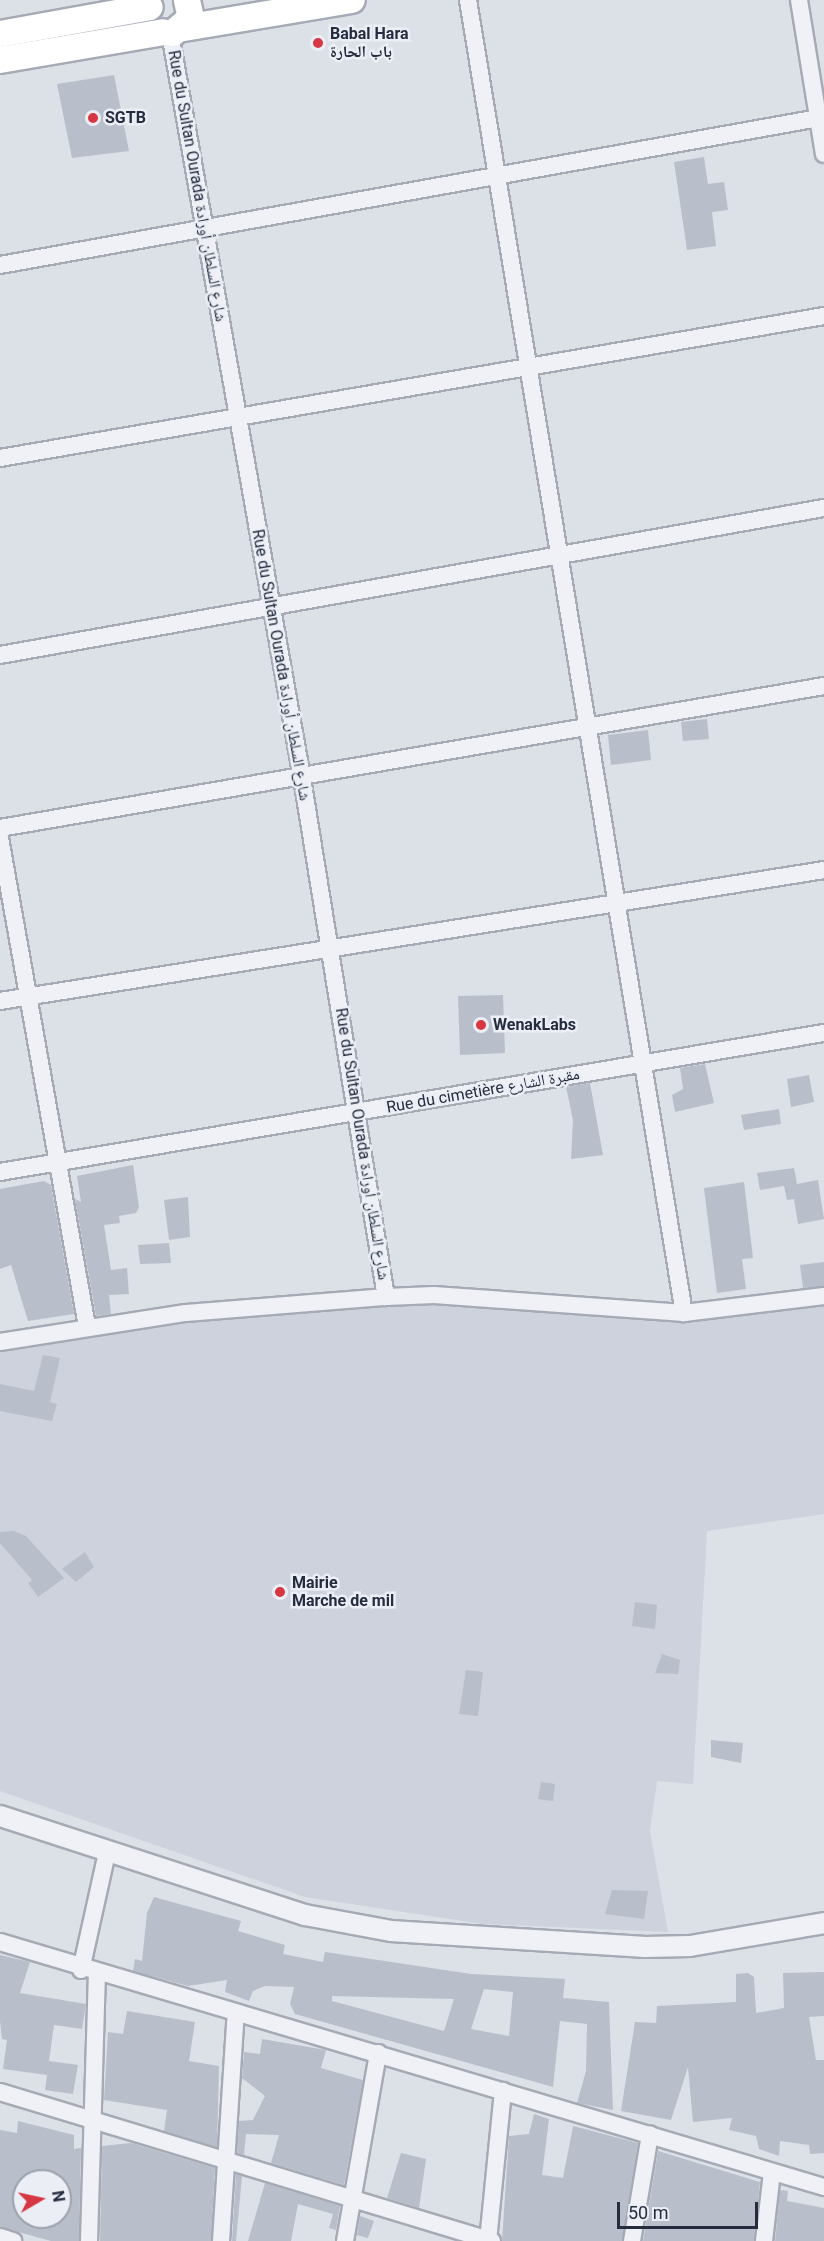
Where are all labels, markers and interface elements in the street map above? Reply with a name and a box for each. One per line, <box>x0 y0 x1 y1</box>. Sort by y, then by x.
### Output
place label: Babal Hara باب الحارة <box>330 24 409 62</box>
marker: Babal Hara باب الحارة <box>311 36 325 50</box>
street label: Rue du Sultan Ourada شارع السلطان أورادة <box>164 49 230 323</box>
place label: SGTB <box>105 108 146 128</box>
marker: SGTB <box>86 111 100 125</box>
street label: Rue du Sultan Ourada شارع السلطان أورادة <box>248 528 314 802</box>
street label: Rue du Sultan Ourada شارع السلطان أورادة <box>331 1007 393 1281</box>
place label: WenakLabs <box>493 1015 576 1035</box>
marker: WenakLabs <box>474 1018 488 1032</box>
street label: Rue du cimetière مقبرة الشارع <box>385 1065 581 1117</box>
place label: Mairie Marche de mil <box>292 1573 394 1611</box>
marker: Mairie Marche de mil <box>273 1585 287 1599</box>
north arrow <box>12 2169 72 2229</box>
text: N <box>48 2189 69 2203</box>
scale bar <box>620 2190 761 2228</box>
text: 50 m <box>628 2202 668 2223</box>

